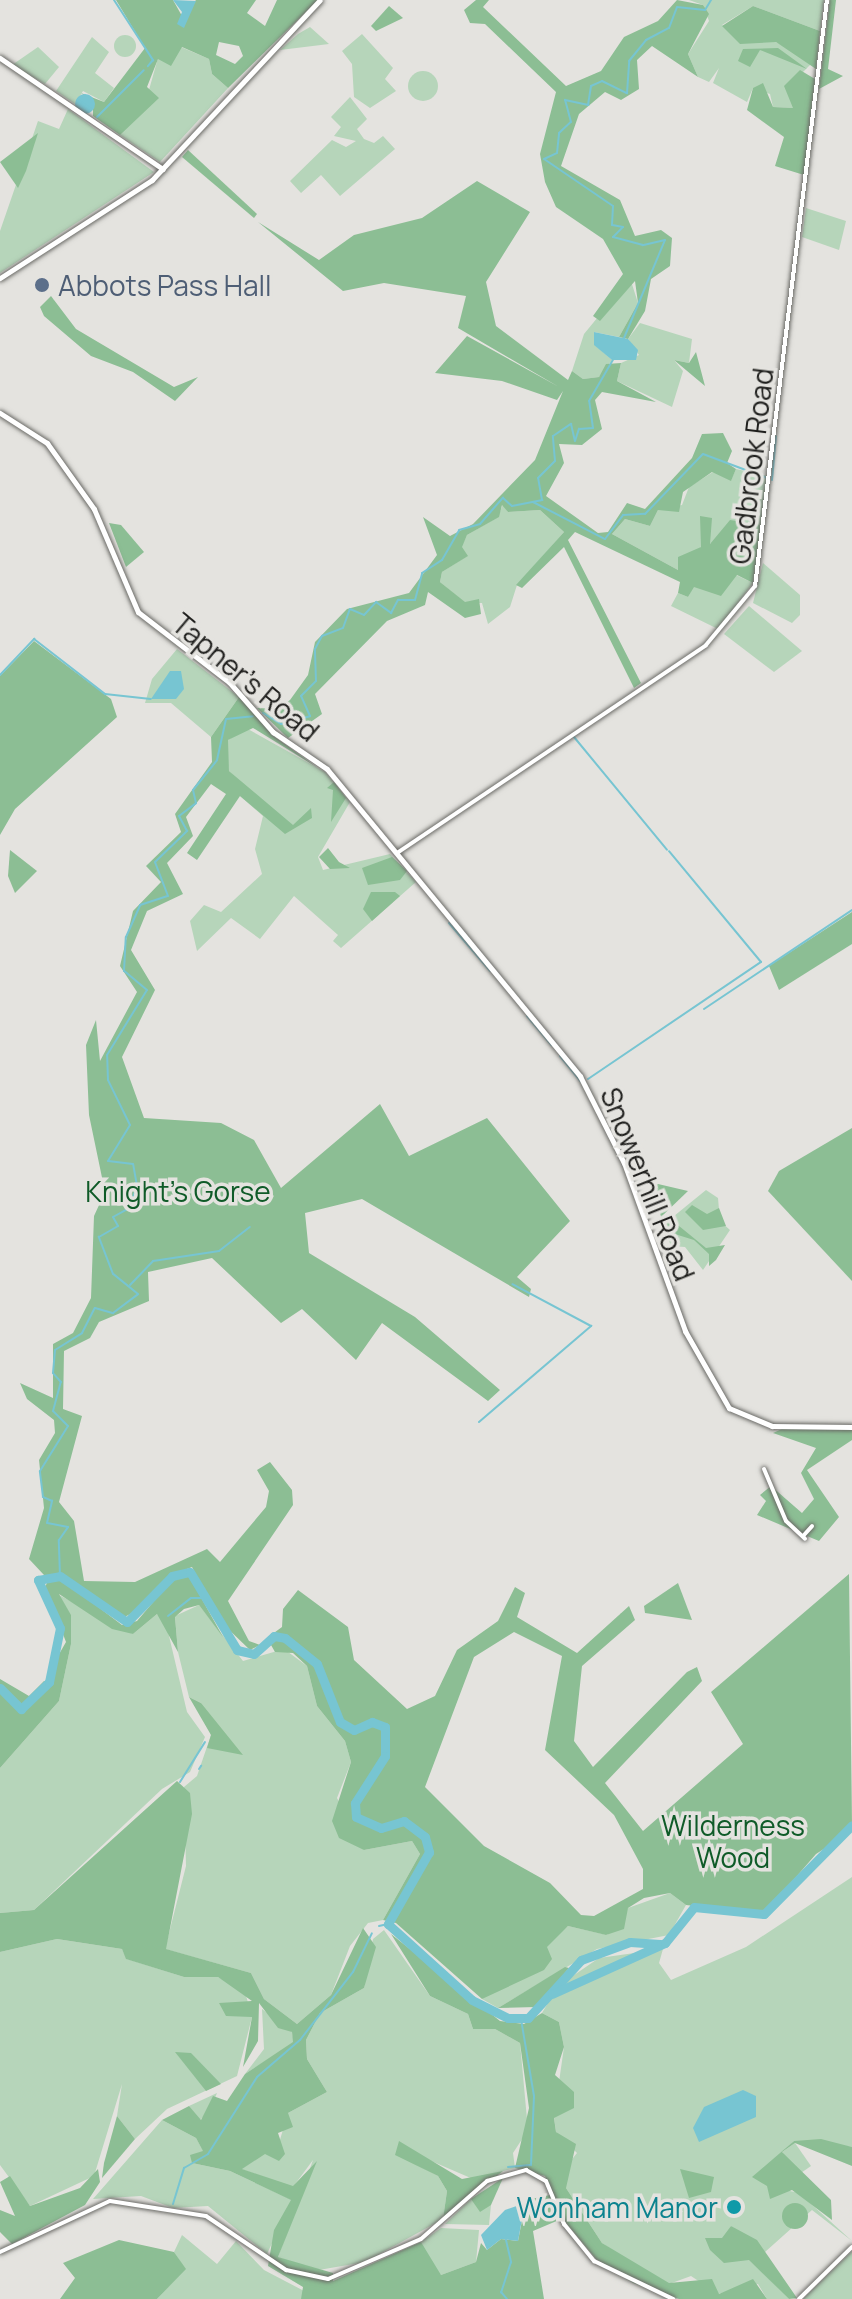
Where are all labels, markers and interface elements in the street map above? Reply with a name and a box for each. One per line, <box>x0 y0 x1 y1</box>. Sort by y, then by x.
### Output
place label: Abbots Pass Hall <box>58 268 272 302</box>
marker: Abbots Pass Hall <box>33 276 51 294</box>
street label: Gadbrook Road <box>722 366 780 566</box>
street label: Tapner's Road <box>166 606 326 748</box>
street label: Snowerhill Road <box>594 1082 702 1286</box>
park label: Knight's Gorse <box>85 1174 271 1208</box>
park label: Wilderness Wood <box>661 1808 805 1874</box>
place label: Wonham Manor <box>516 2190 718 2224</box>
marker: Wonham Manor <box>725 2198 743 2216</box>

